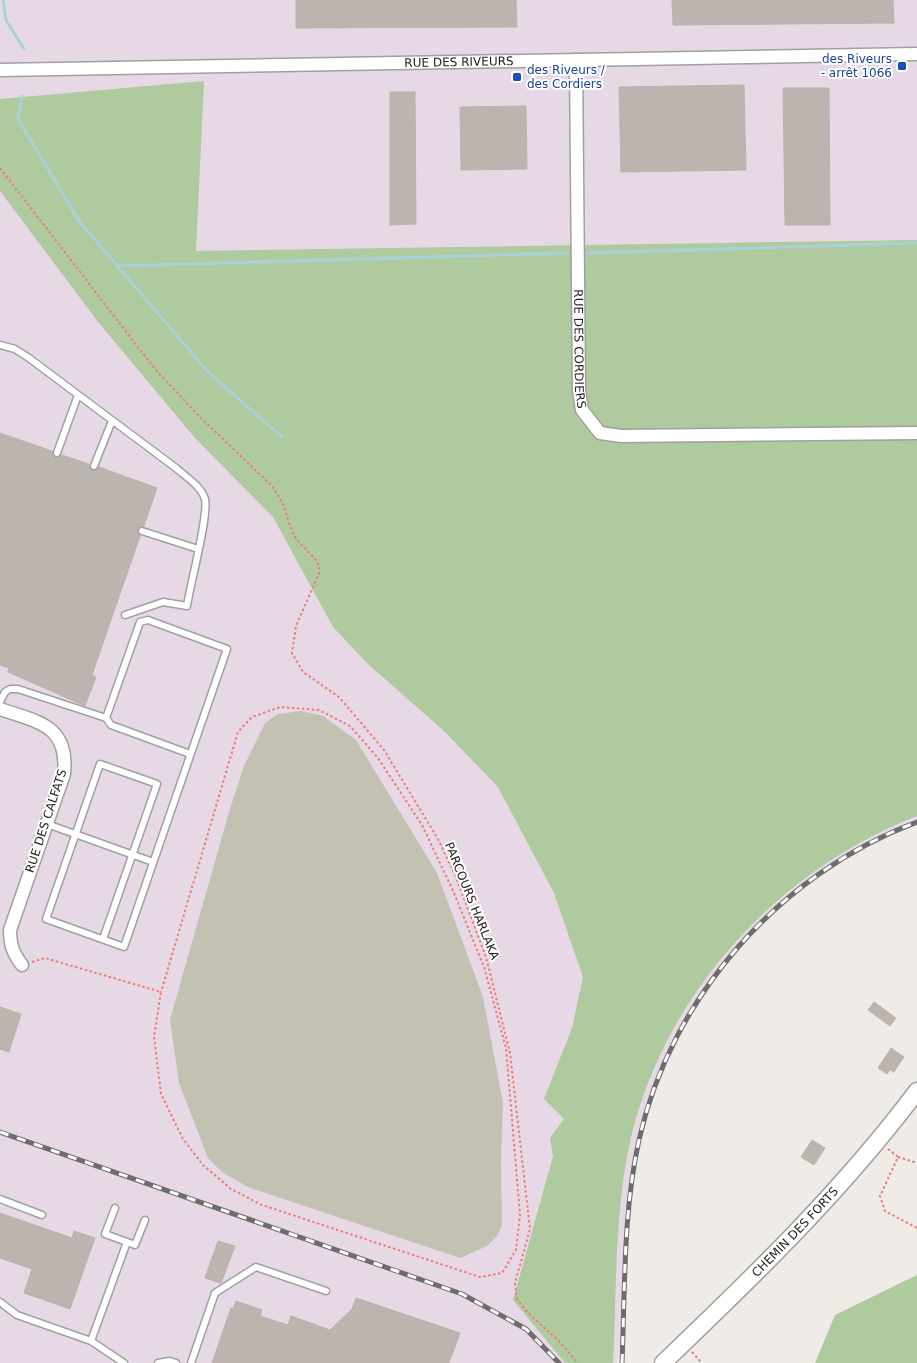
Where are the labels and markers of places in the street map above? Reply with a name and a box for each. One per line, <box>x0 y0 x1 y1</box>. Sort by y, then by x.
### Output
place label: des Riveurs - arrêt 1066 <box>821 52 892 80</box>
marker: des Riveurs - arrêt 1066 <box>896 60 908 72</box>
place label: des Riveurs / des Cordiers <box>527 63 606 91</box>
marker: des Riveurs / des Cordiers <box>511 71 523 83</box>

